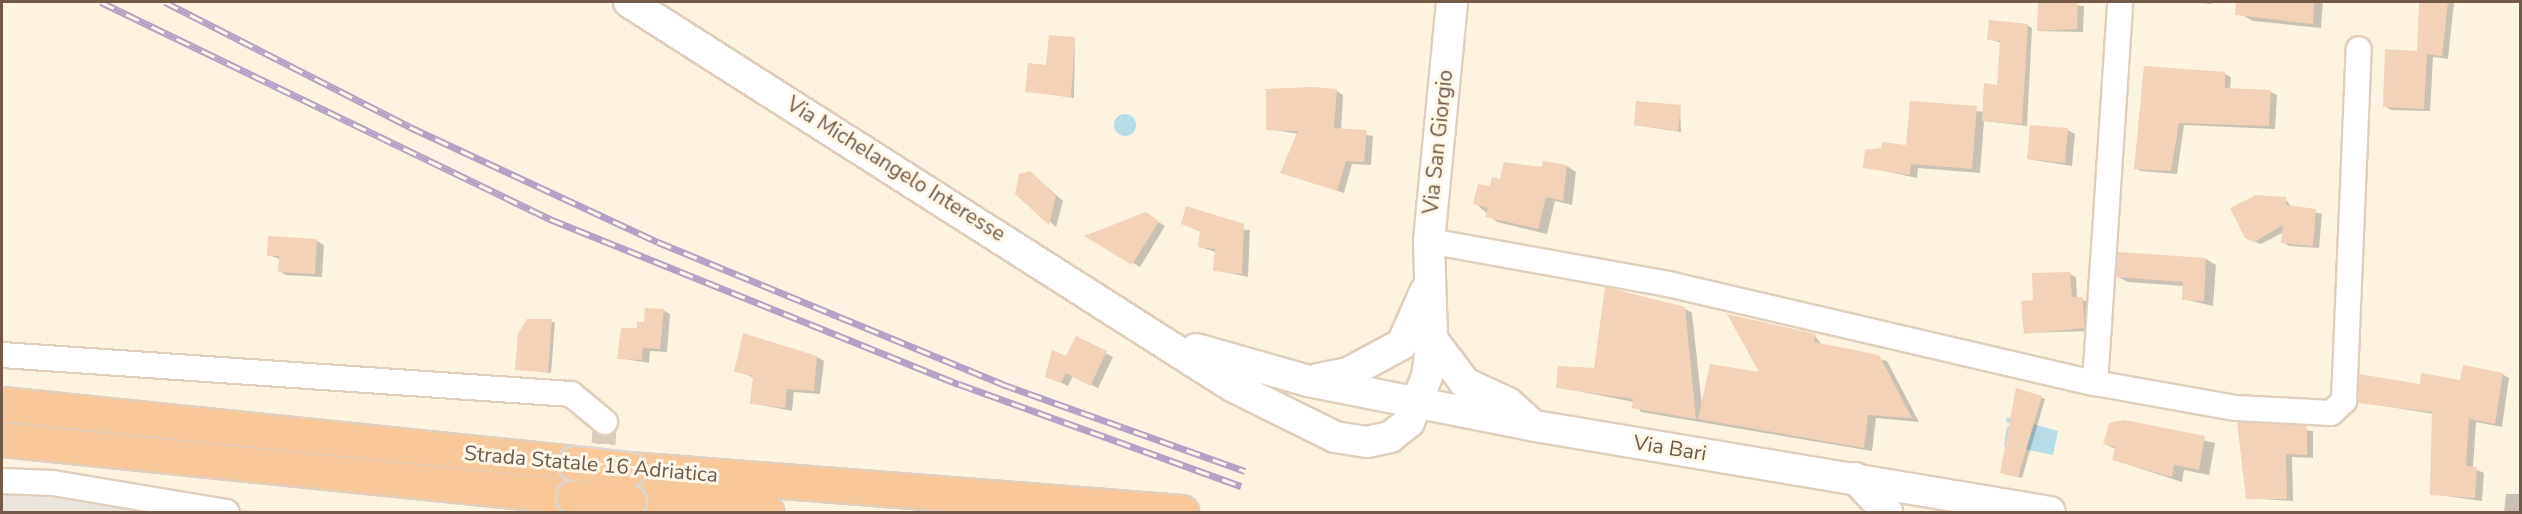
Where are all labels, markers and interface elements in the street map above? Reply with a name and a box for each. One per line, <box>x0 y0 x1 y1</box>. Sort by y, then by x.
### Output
street label: Via San Giorgio <box>1418 68 1458 216</box>
street label: Via Michelangelo Interesse <box>782 91 1010 247</box>
street label: Via Bari <box>1632 430 1708 466</box>
street label: Strada Statale 16 Adriatica <box>463 440 719 488</box>

